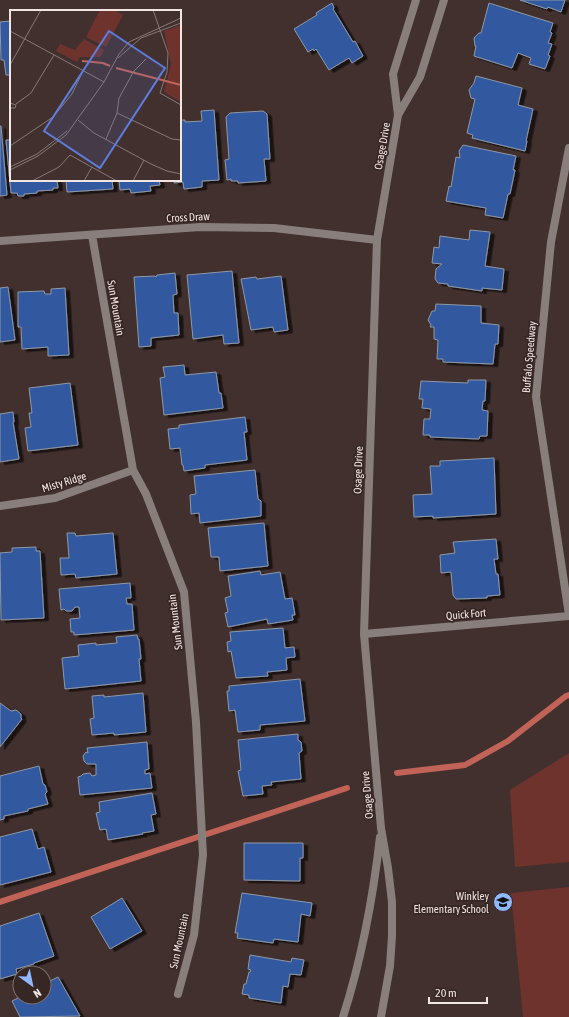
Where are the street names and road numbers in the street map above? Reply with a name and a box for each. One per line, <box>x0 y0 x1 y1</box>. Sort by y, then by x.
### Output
street label: Osage Drive <box>372 121 392 171</box>
street label: Cross Draw <box>166 210 210 224</box>
street label: Sun Mountain <box>105 279 127 337</box>
street label: Buffalo Speedway <box>520 320 538 393</box>
street label: Osage Drive <box>351 446 365 494</box>
street label: Misty Ridge <box>40 470 88 494</box>
street label: Sun Mountain <box>166 593 184 651</box>
street label: Quick Fort <box>445 606 487 622</box>
street label: Osage Drive <box>359 771 375 819</box>
street label: Sun Mountain <box>167 912 191 970</box>

